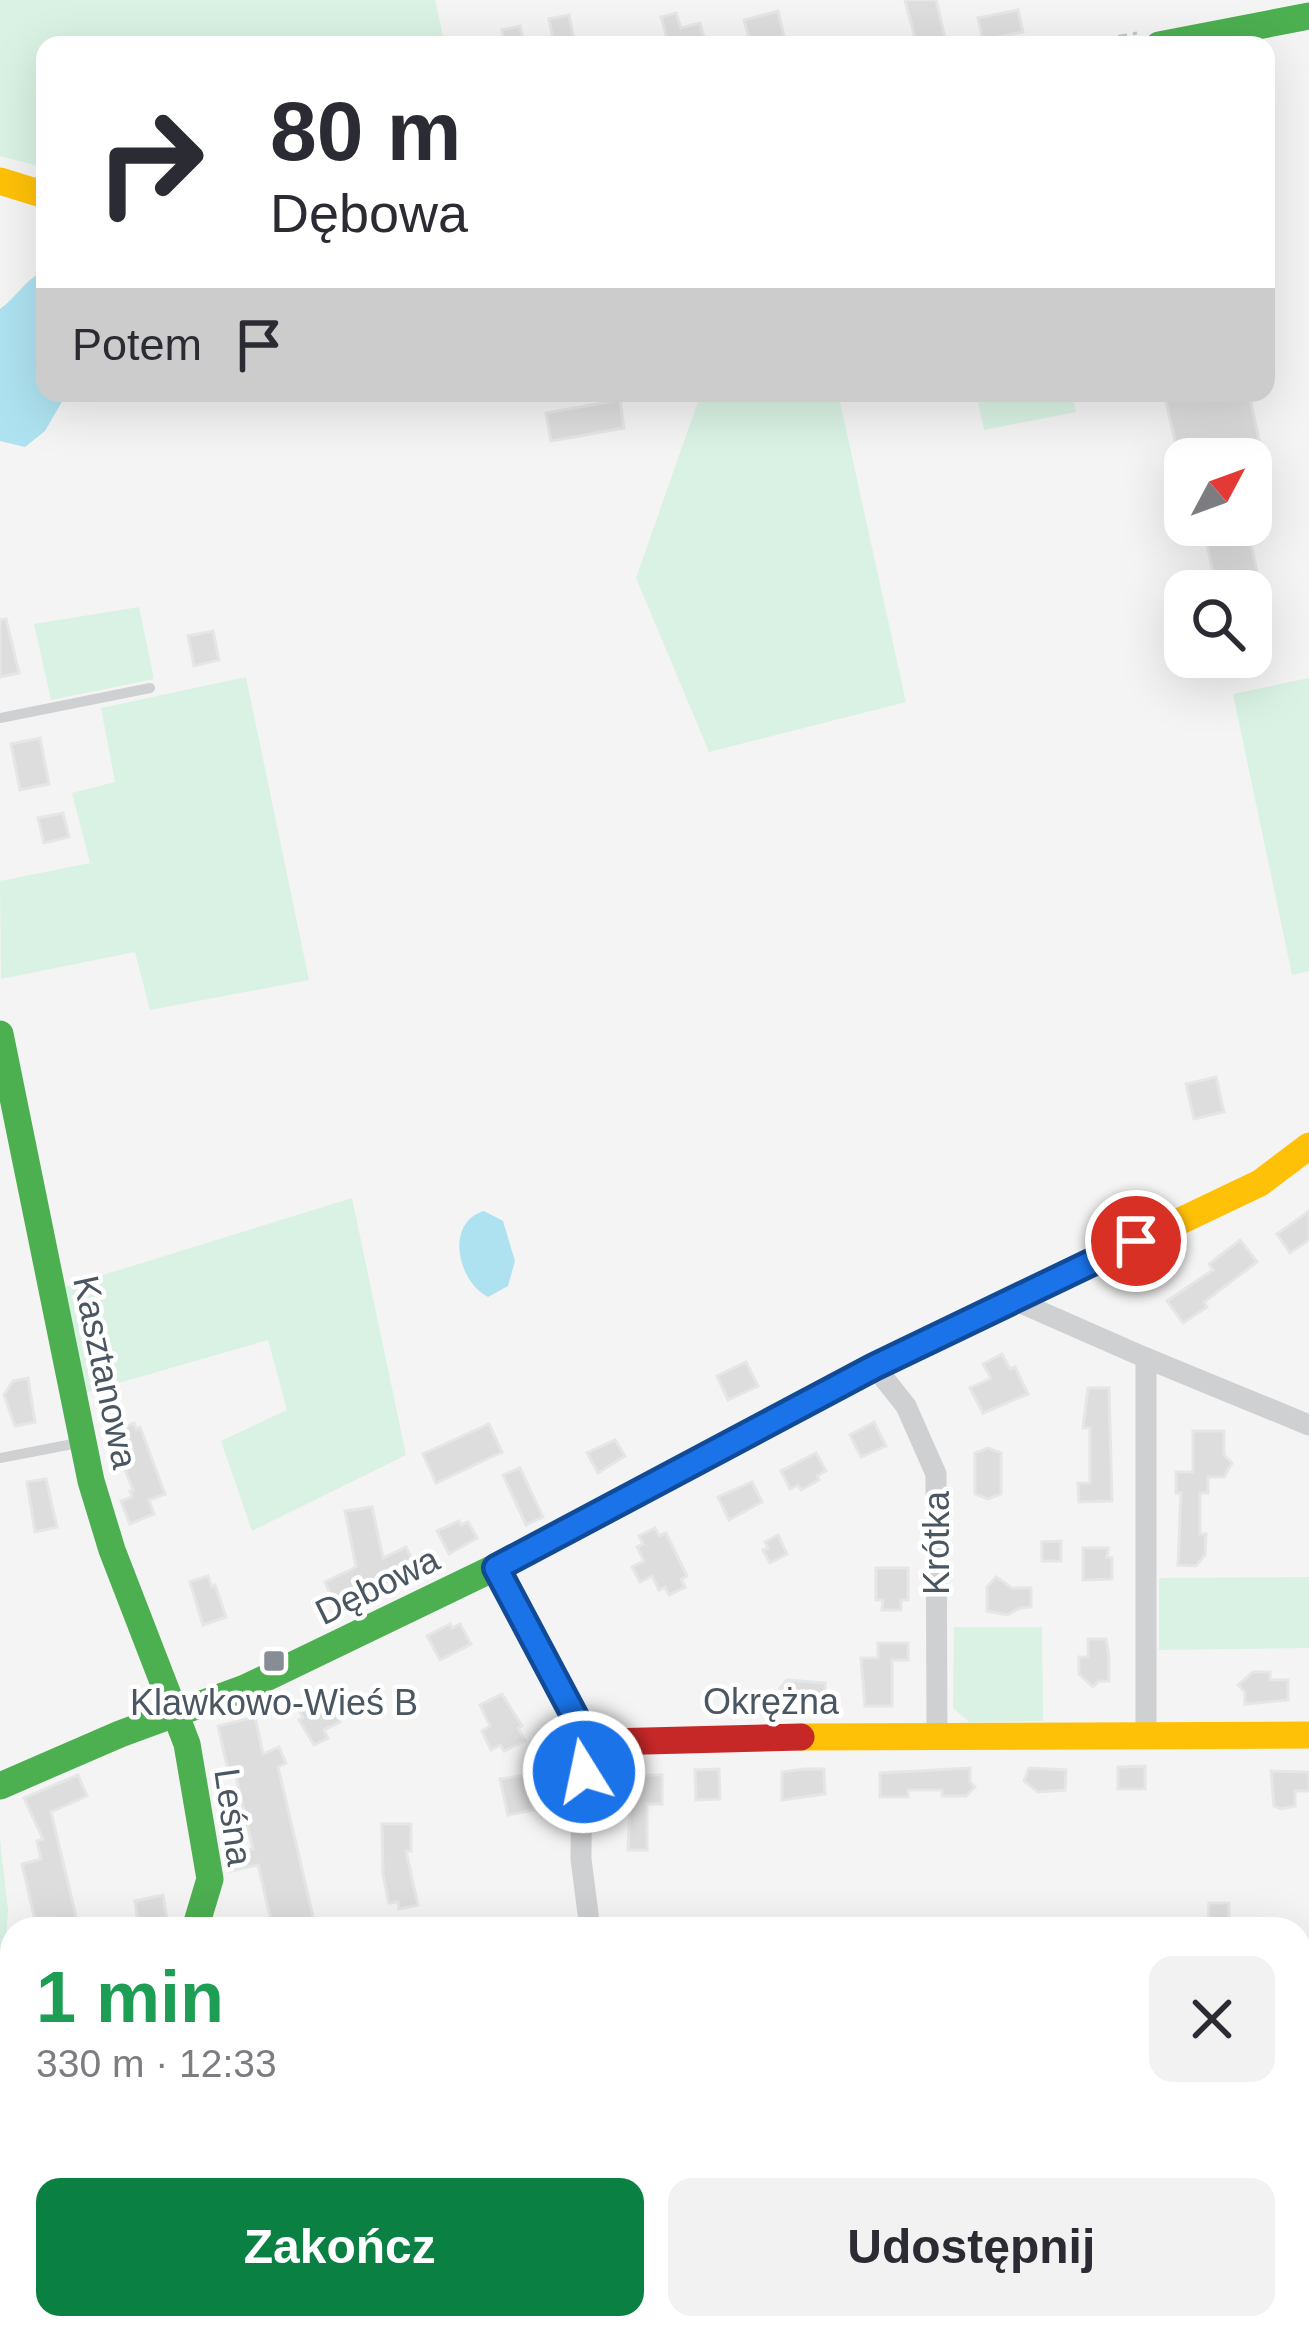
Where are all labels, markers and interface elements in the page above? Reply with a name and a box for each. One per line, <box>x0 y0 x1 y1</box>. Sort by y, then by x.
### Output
icon: right <box>72 84 228 240</box>
text: 80 m <box>270 84 461 178</box>
text: Dębowa <box>270 183 468 243</box>
icon: arrive <box>226 312 292 378</box>
text: Potem <box>72 319 202 370</box>
north arrow <box>1164 438 1272 546</box>
map controls <box>1164 438 1272 678</box>
button: search <box>1164 570 1272 678</box>
pin <box>1085 1190 1187 1292</box>
icon: arrive <box>1103 1208 1169 1274</box>
street label: Kasztanowa <box>65 1272 146 1473</box>
street label: Krótka <box>916 1490 957 1595</box>
street label: Dębowa <box>309 1538 446 1633</box>
marker: Klawkowo-Wieś B <box>261 1648 287 1674</box>
street label: Okrężna <box>703 1681 840 1722</box>
place label: Klawkowo-Wieś B <box>130 1682 418 1723</box>
position arrow <box>521 1709 647 1835</box>
street label: Leśna <box>206 1766 261 1869</box>
button: close <box>1149 1956 1275 2082</box>
text: 1 min <box>36 1957 224 2037</box>
text: 330 m · 12:33 <box>36 2042 277 2085</box>
button: Zakończ <box>36 2178 644 2316</box>
button: Udostępnij <box>668 2178 1275 2316</box>

